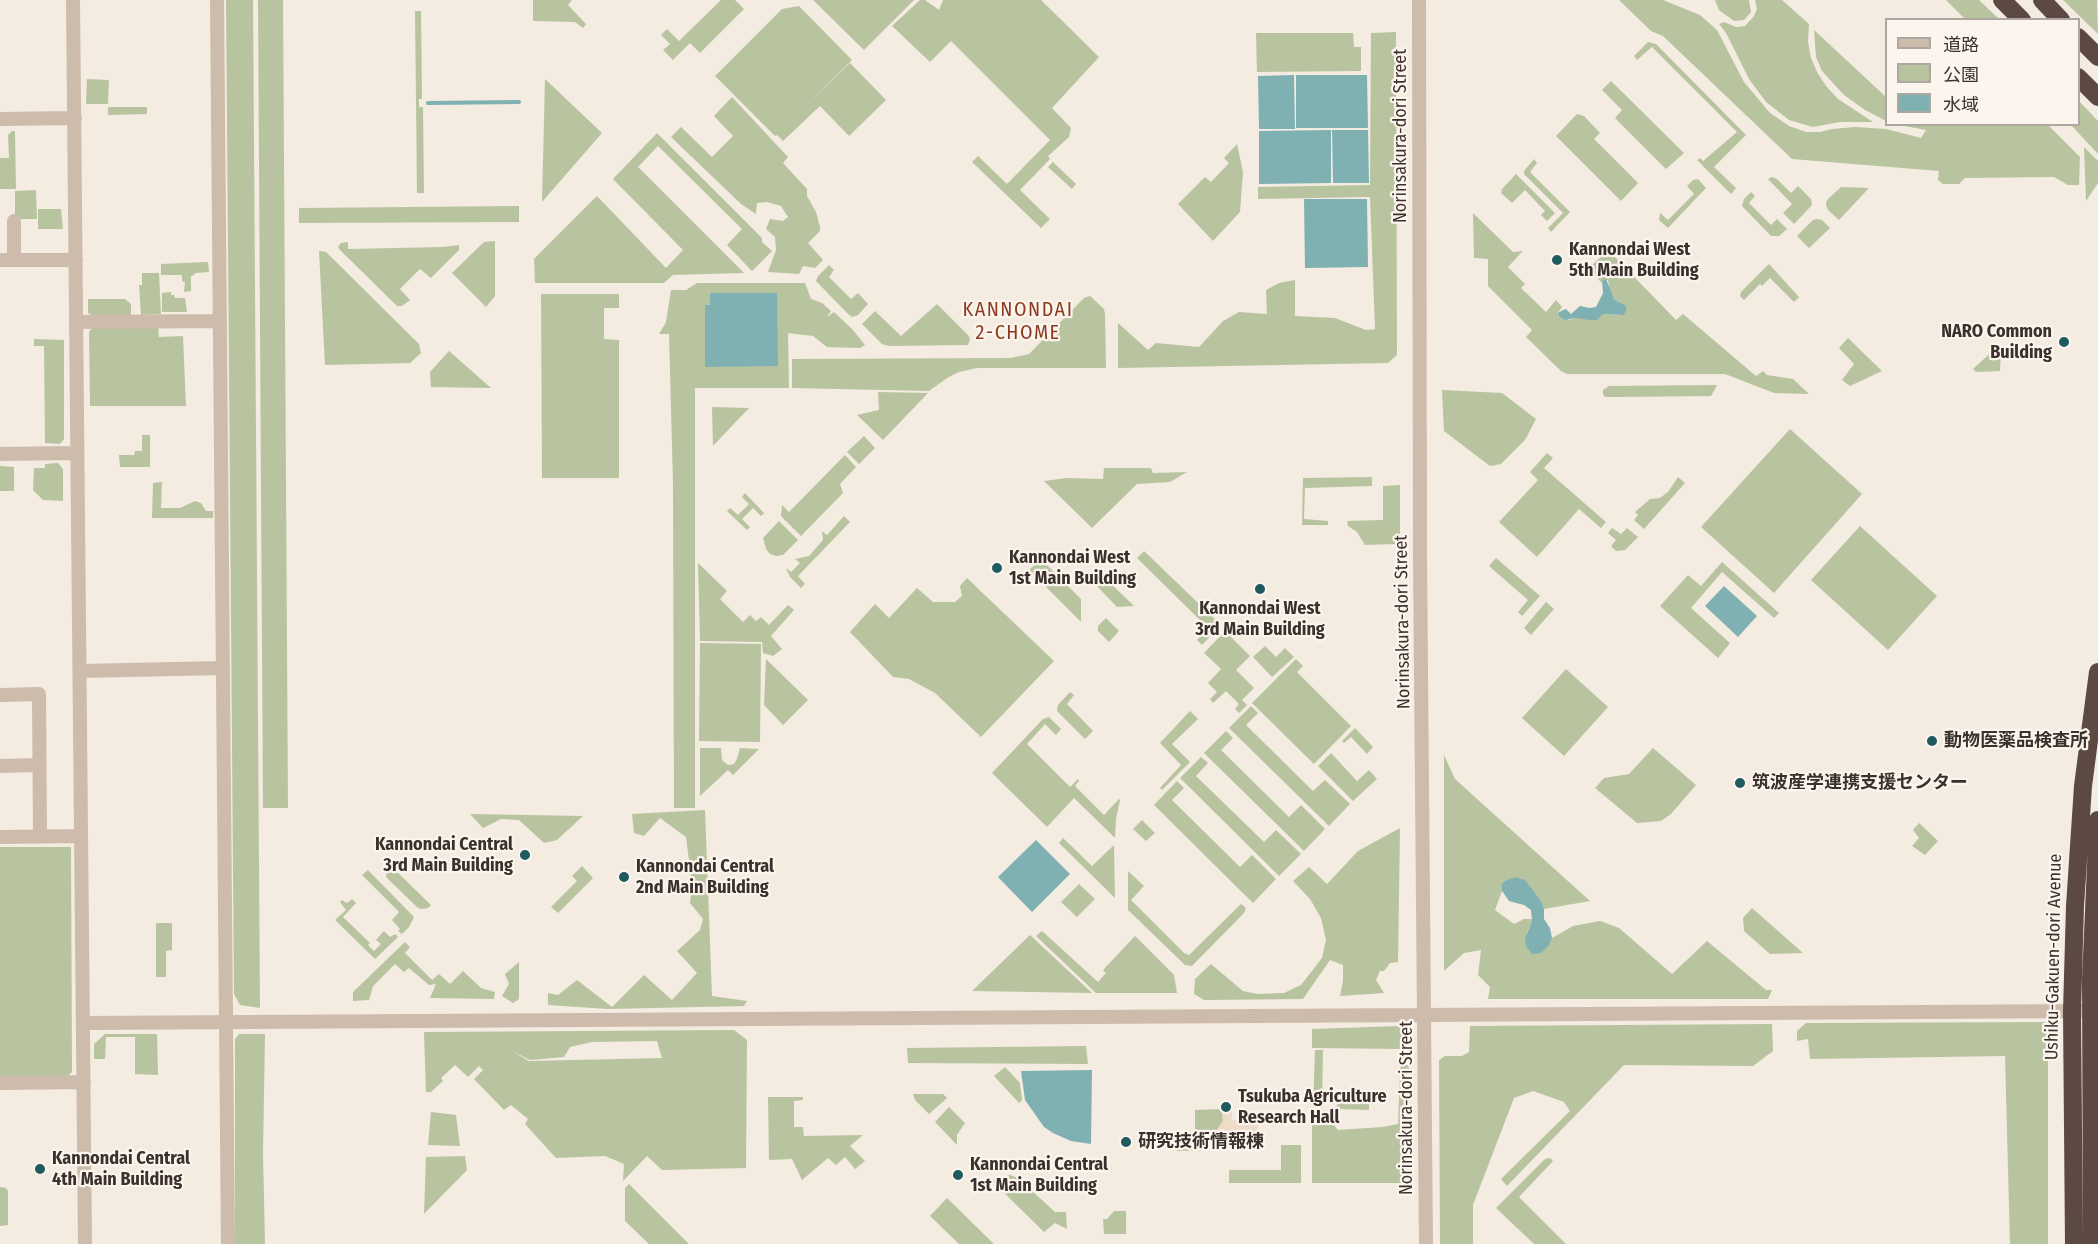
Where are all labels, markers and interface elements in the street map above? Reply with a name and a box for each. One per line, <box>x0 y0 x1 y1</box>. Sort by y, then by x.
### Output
legend <box>1885 18 2080 126</box>
text: 道路 <box>1943 34 1979 56</box>
street label: Norinsakura-dori Street <box>1390 49 1412 223</box>
text: 公園 <box>1943 64 1979 86</box>
text: 水域 <box>1943 94 1979 116</box>
place label: Kannondai West 5th Main Building <box>1569 239 1699 282</box>
marker: Kannondai West 5th Main Building <box>1550 253 1564 267</box>
district label: KANNONDAI 2-CHOME <box>963 298 1073 345</box>
place label: NARO Common Building <box>1941 321 2052 364</box>
marker: NARO Common Building <box>2057 335 2071 349</box>
street label: Norinsakura-dori Street <box>1391 535 1415 709</box>
place label: Kannondai West 1st Main Building <box>1009 547 1136 590</box>
marker: Kannondai West 1st Main Building <box>990 561 1004 575</box>
marker: Kannondai West 3rd Main Building <box>1253 582 1267 596</box>
place label: Kannondai West 3rd Main Building <box>1195 598 1325 640</box>
place label: 動物医薬品検査所 <box>1944 730 2088 752</box>
marker: 動物医薬品検査所 <box>1925 734 1939 748</box>
place label: 筑波産学連携支援センター <box>1752 772 1968 794</box>
marker: 筑波産学連携支援センター <box>1733 776 1747 790</box>
place label: Kannondai Central 3rd Main Building <box>375 834 513 876</box>
marker: Kannondai Central 3rd Main Building <box>518 848 532 862</box>
street label: Ushiku-Gakuen-dori Avenue <box>2041 854 2067 1060</box>
place label: Kannondai Central 2nd Main Building <box>636 856 774 898</box>
marker: Kannondai Central 2nd Main Building <box>617 870 631 884</box>
street label: Norinsakura-dori Street <box>1396 1021 1418 1195</box>
place label: Tsukuba Agriculture Research Hall <box>1238 1086 1387 1128</box>
marker: Tsukuba Agriculture Research Hall <box>1219 1100 1233 1114</box>
place label: 研究技術情報棟 <box>1138 1131 1264 1153</box>
marker: 研究技術情報棟 <box>1119 1135 1133 1149</box>
place label: Kannondai Central 4th Main Building <box>52 1148 190 1190</box>
place label: Kannondai Central 1st Main Building <box>970 1154 1108 1196</box>
marker: Kannondai Central 4th Main Building <box>33 1162 47 1176</box>
marker: Kannondai Central 1st Main Building <box>951 1168 965 1182</box>

